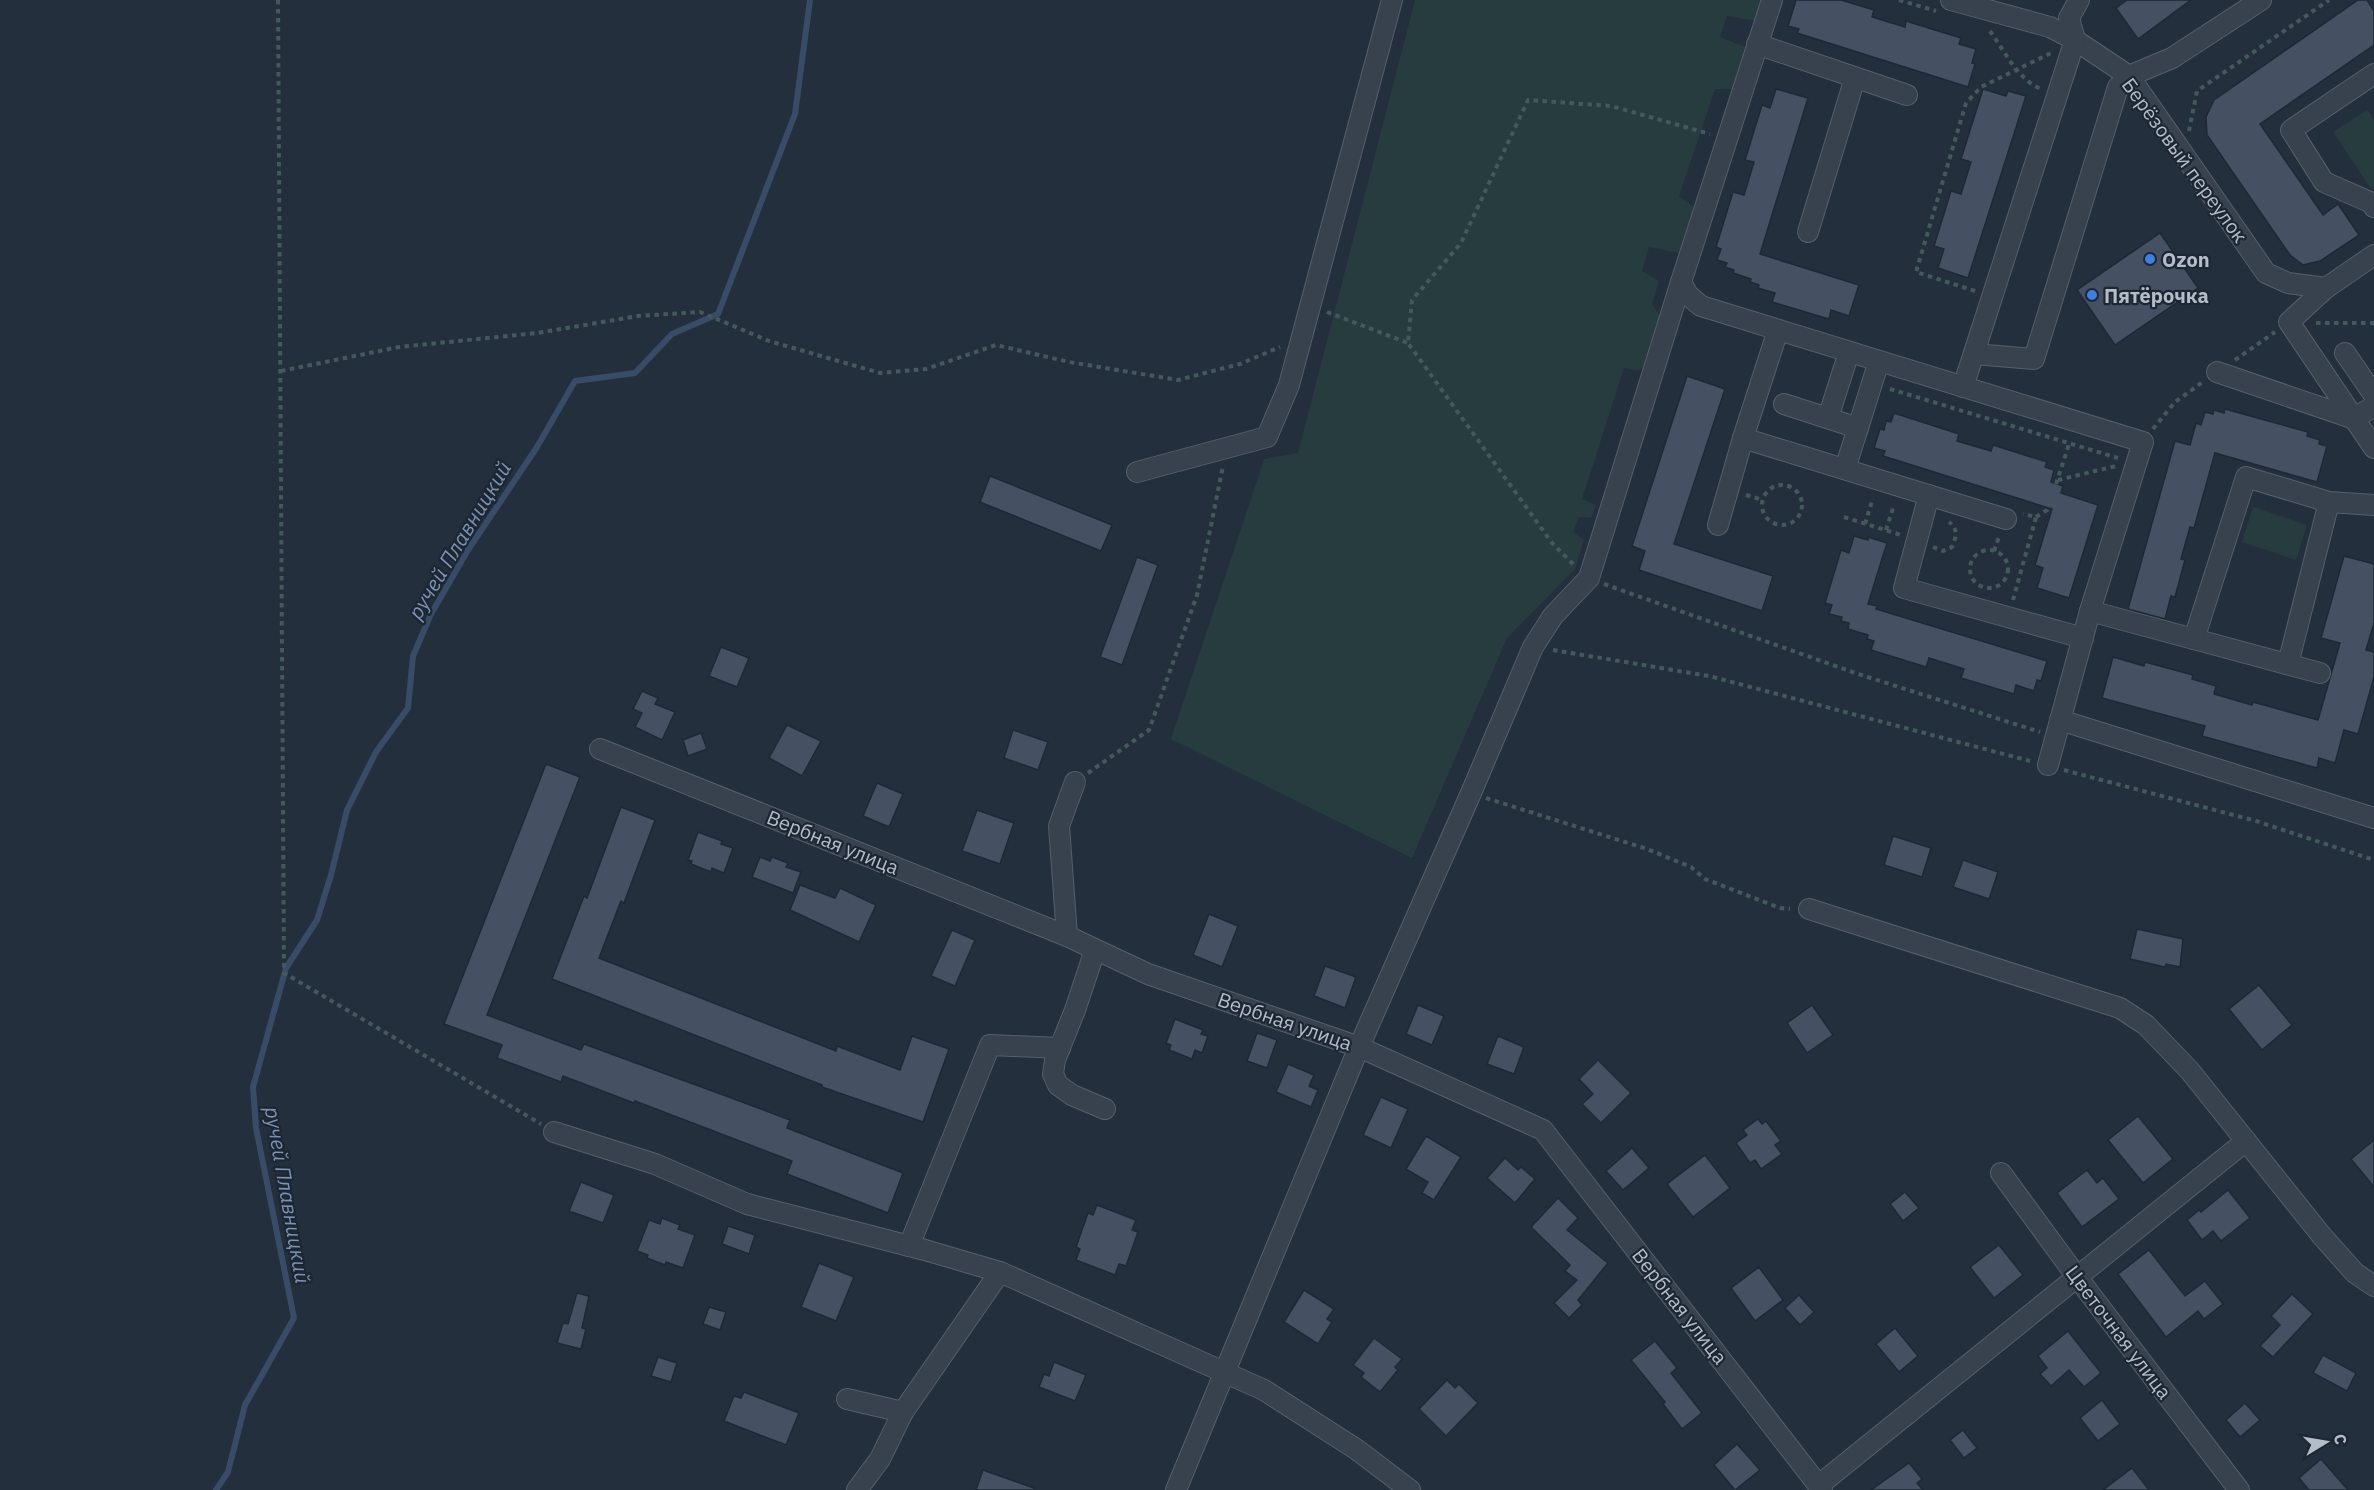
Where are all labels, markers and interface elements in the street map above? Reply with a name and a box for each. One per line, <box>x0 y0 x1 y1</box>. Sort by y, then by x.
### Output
street label: Берёзовый переулок <box>2116 72 2254 248</box>
place label: Ozon <box>2162 246 2210 273</box>
marker: Ozon <box>2143 252 2157 266</box>
place label: Пятёрочка <box>2104 282 2209 309</box>
marker: Пятёрочка <box>2085 288 2099 302</box>
water label: ручей Плавницкий <box>400 456 517 625</box>
street label: Вербная улица <box>763 803 903 881</box>
street label: Вербная улица <box>1214 985 1356 1057</box>
water label: ручей Плавницкий <box>258 1103 317 1286</box>
street label: Вербная улица <box>1626 1242 1734 1370</box>
street label: Цветочная улица <box>2060 1260 2178 1405</box>
north arrow <box>2296 1412 2356 1472</box>
text: С <box>2330 1432 2352 1446</box>

